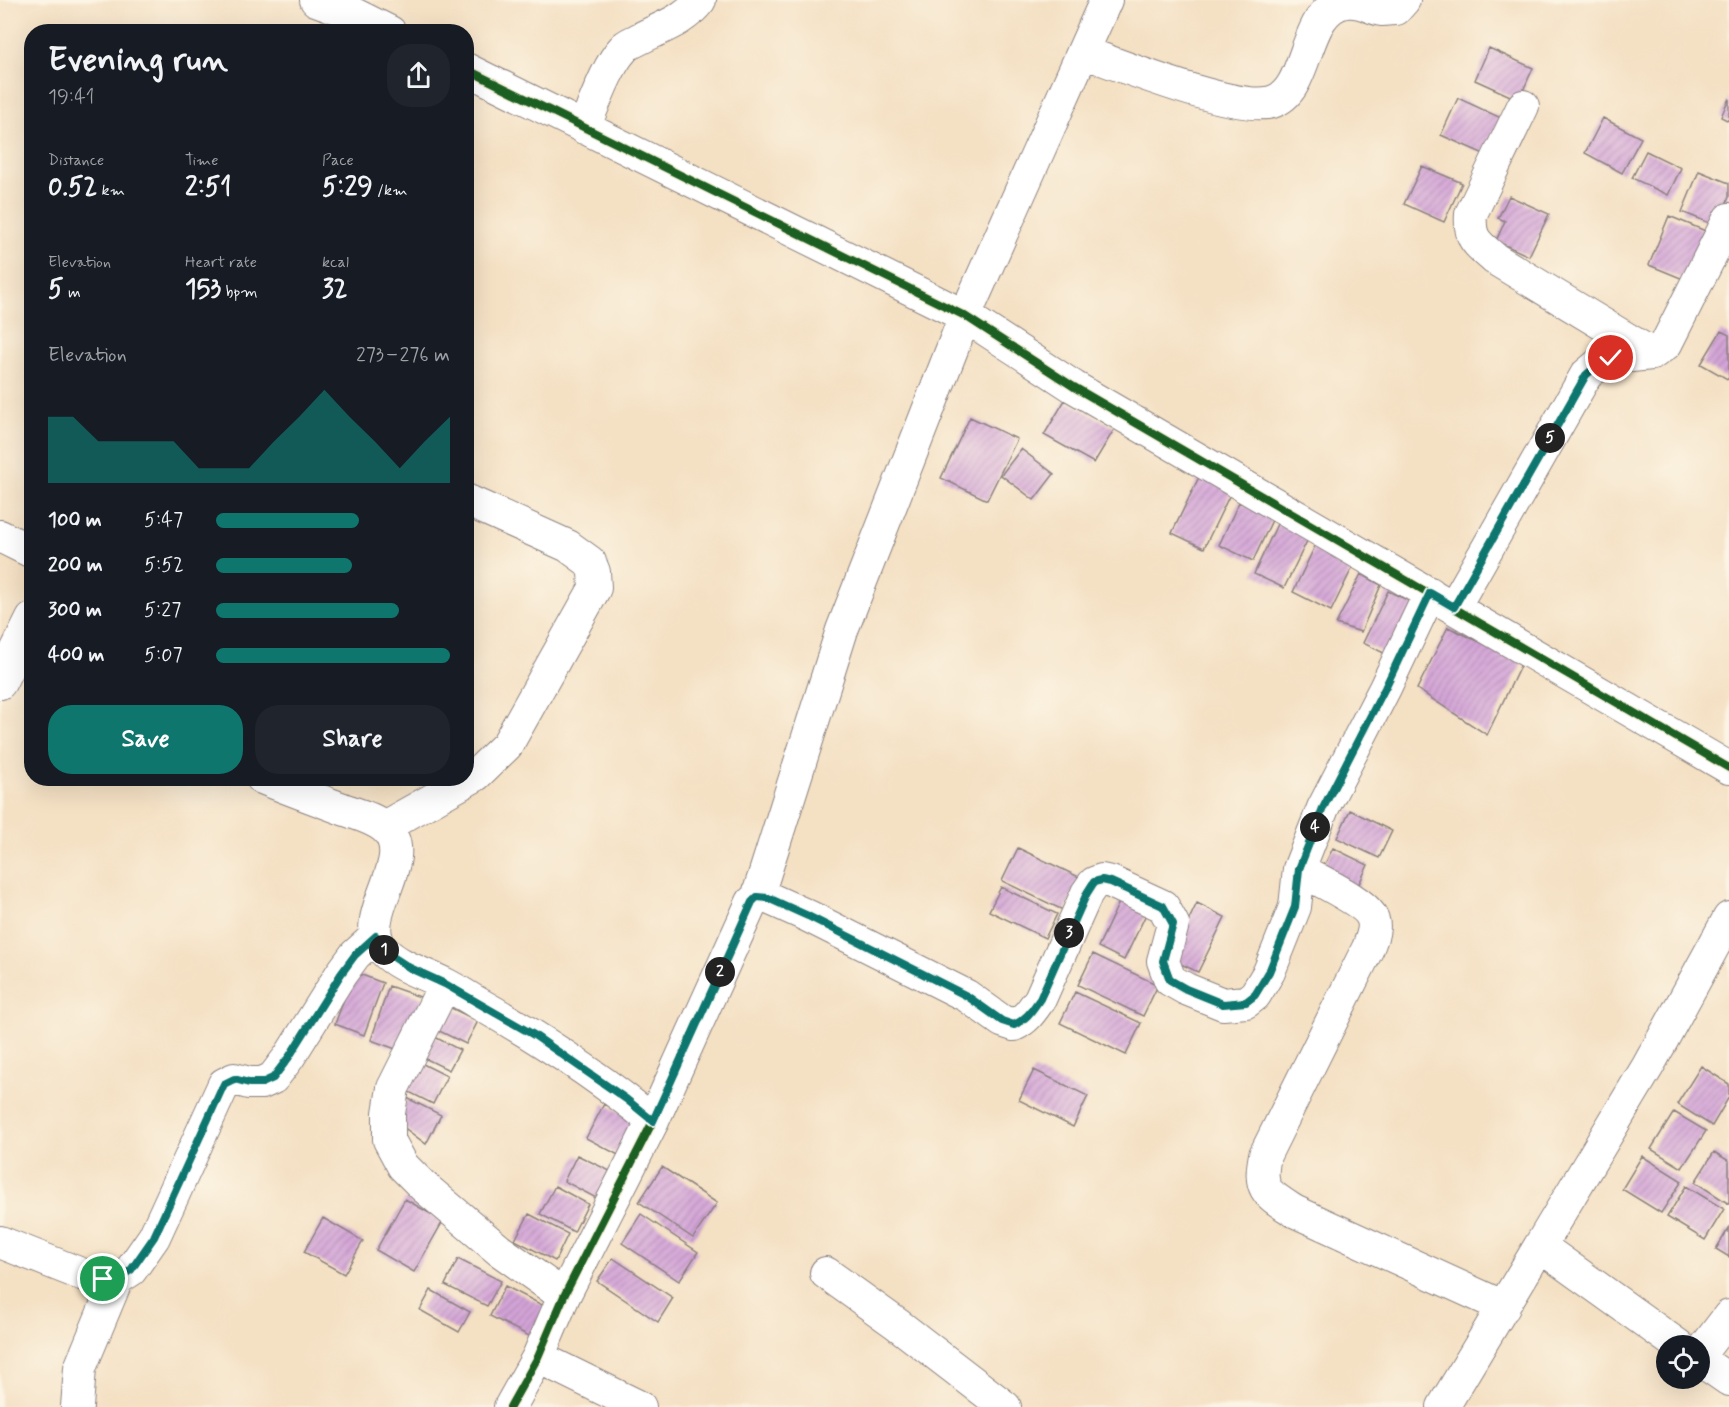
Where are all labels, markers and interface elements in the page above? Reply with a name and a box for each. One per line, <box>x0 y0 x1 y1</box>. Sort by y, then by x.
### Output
text: Evening run <box>48 39 228 83</box>
button: share <box>387 44 450 107</box>
text: 19:41 <box>48 84 94 111</box>
text: Distance <box>48 150 104 171</box>
text: Time <box>185 150 219 171</box>
text: Pace <box>322 150 354 171</box>
text: 0.52 <box>48 171 97 205</box>
text: 2:51 <box>185 171 231 205</box>
text: 5:29 <box>322 171 373 205</box>
text: km <box>97 180 125 201</box>
text: /km <box>373 180 407 201</box>
text: Elevation <box>48 252 111 273</box>
text: Heart rate <box>185 252 257 273</box>
text: kcal <box>322 252 349 273</box>
text: 5 <box>48 273 64 307</box>
text: 153 <box>185 273 221 307</box>
text: 32 <box>322 273 347 307</box>
text: m <box>64 282 81 303</box>
text: bpm <box>221 282 258 303</box>
pin <box>1585 332 1636 383</box>
icon: check <box>1594 341 1627 374</box>
text: Elevation <box>48 342 127 369</box>
text: 273–276 m <box>356 342 450 369</box>
pin: 5 <box>1535 423 1565 453</box>
text: 5 <box>1545 427 1555 448</box>
text: 100 m <box>48 507 102 534</box>
text: 5:47 <box>144 507 183 534</box>
text: 200 m <box>48 552 103 579</box>
text: 5:52 <box>144 552 184 579</box>
text: 300 m <box>48 597 102 624</box>
text: 5:27 <box>144 597 181 624</box>
text: 400 m <box>48 642 104 669</box>
text: 5:07 <box>144 642 183 669</box>
button: Save <box>48 705 243 774</box>
button: Share <box>255 705 450 774</box>
pin: 4 <box>1300 812 1330 842</box>
text: 4 <box>1310 816 1320 837</box>
pin: 3 <box>1054 918 1084 948</box>
text: 3 <box>1065 922 1073 943</box>
pin: 1 <box>369 935 399 965</box>
text: 1 <box>380 939 388 960</box>
pin: 2 <box>705 957 735 987</box>
text: 2 <box>716 961 724 982</box>
pin <box>77 1253 128 1304</box>
icon: arrive <box>86 1262 119 1295</box>
map controls <box>1656 1335 1710 1389</box>
button: locate <box>1656 1335 1710 1389</box>

